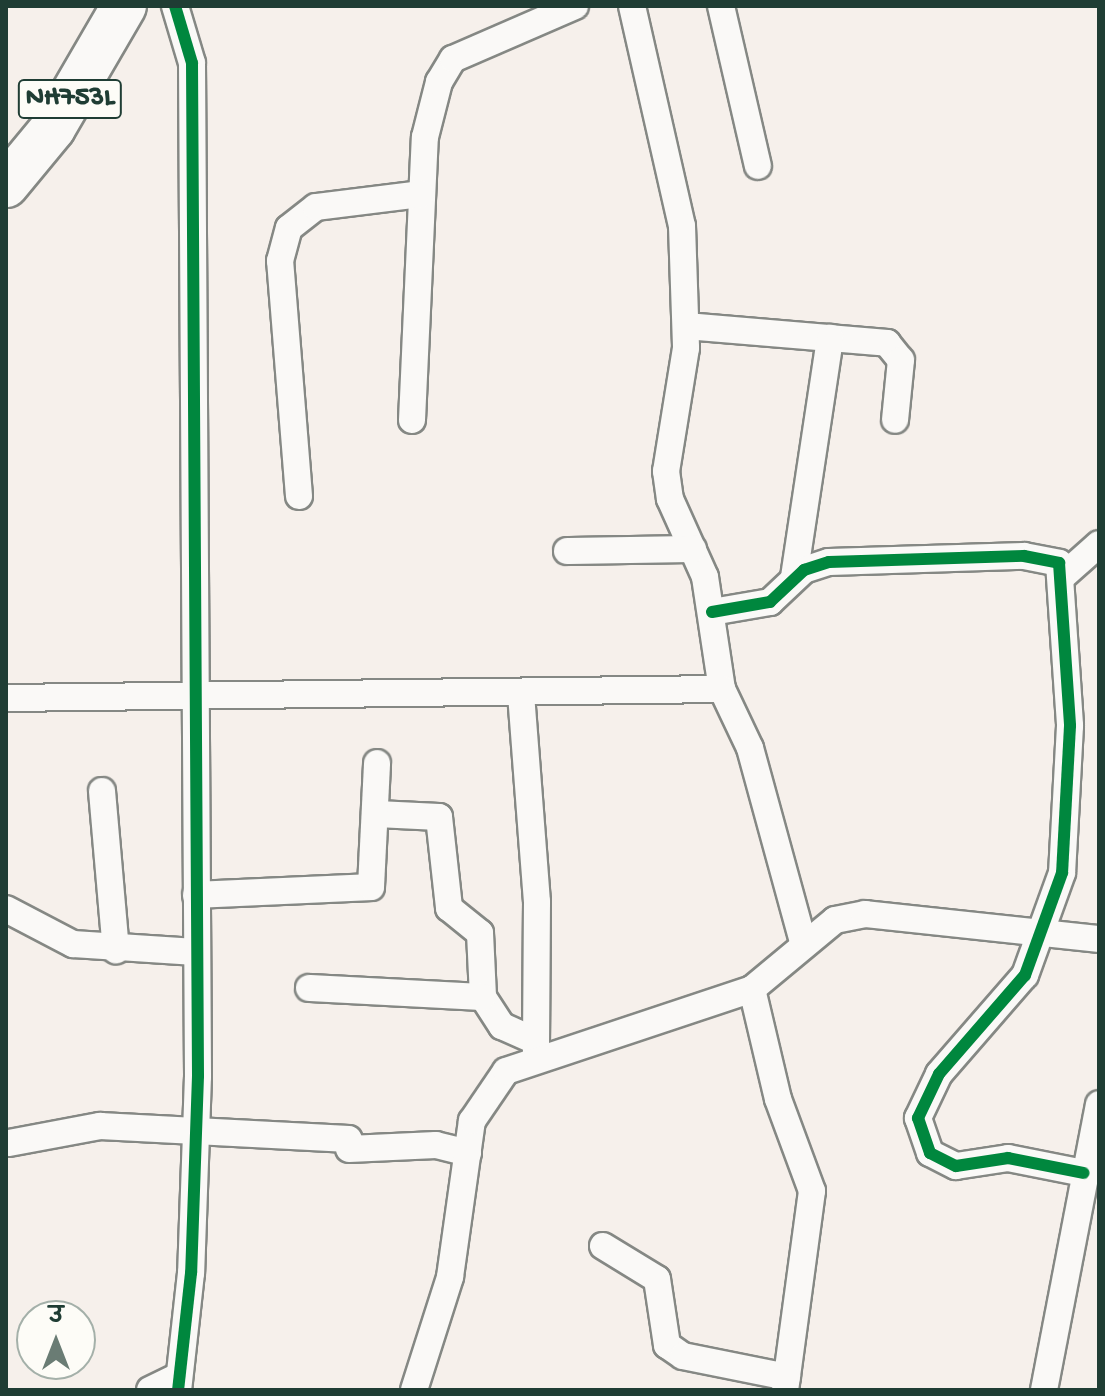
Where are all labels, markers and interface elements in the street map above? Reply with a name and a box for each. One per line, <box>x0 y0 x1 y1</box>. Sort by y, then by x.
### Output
road number: NH753L <box>16 75 124 123</box>
north arrow <box>16 1300 96 1380</box>
text: उ <box>49 1305 63 1331</box>

